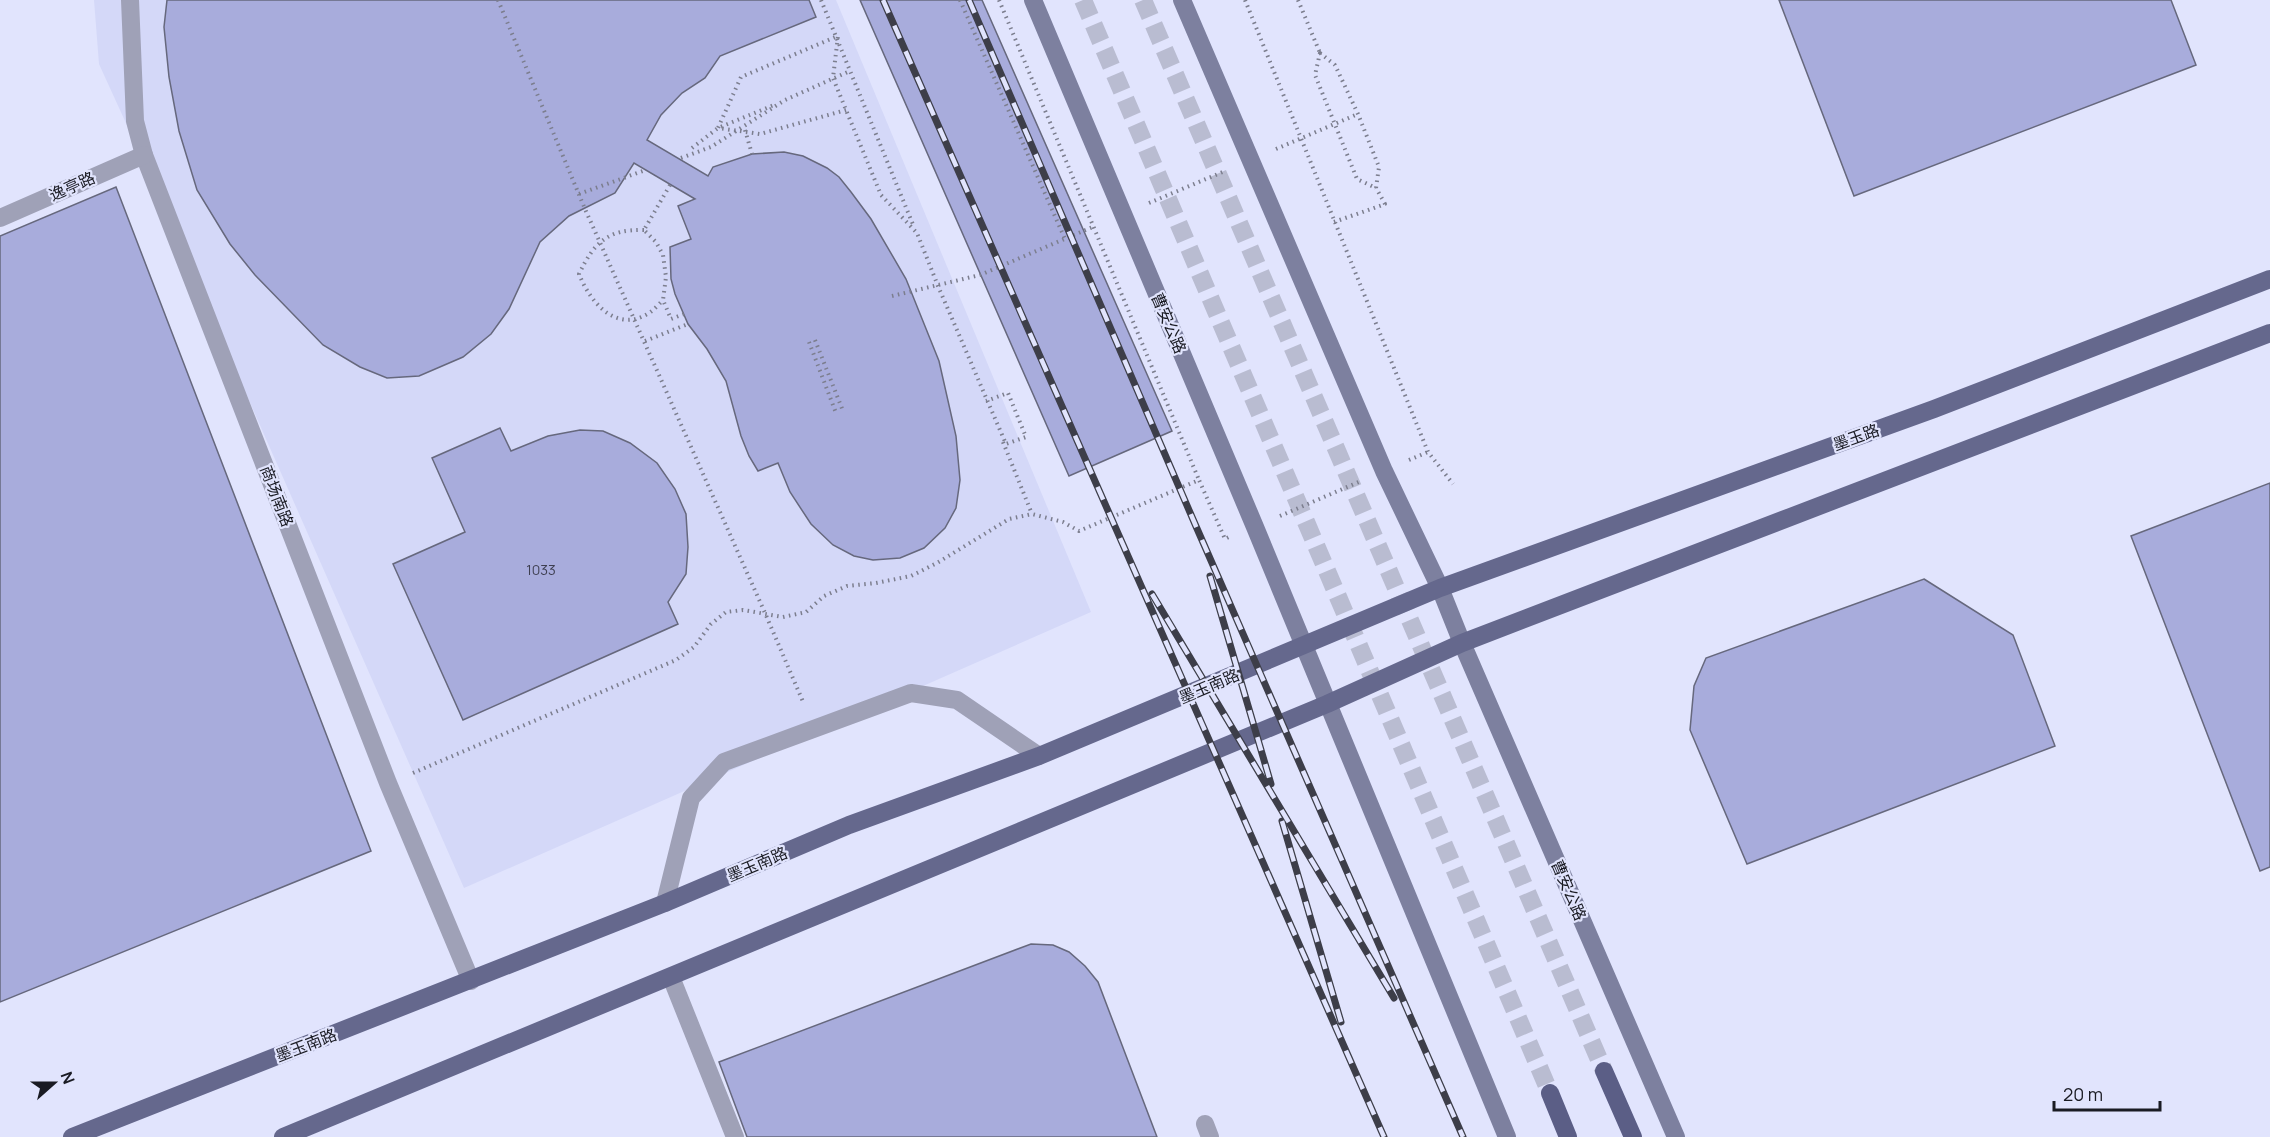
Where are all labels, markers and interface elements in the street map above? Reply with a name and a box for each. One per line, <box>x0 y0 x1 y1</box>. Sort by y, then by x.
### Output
street label: 逸亭路 <box>46 166 98 206</box>
street label: 曹安公路 <box>1146 289 1192 357</box>
street label: 墨玉路 <box>1830 418 1882 456</box>
street label: 商场南路 <box>255 462 299 530</box>
house number: 1033 <box>526 560 556 579</box>
street label: 墨玉南路 <box>1175 663 1243 709</box>
street label: 墨玉南路 <box>723 841 791 887</box>
street label: 曹安公路 <box>1546 856 1592 924</box>
street label: 墨玉南路 <box>272 1023 340 1067</box>
north arrow <box>24 1053 84 1113</box>
text: N <box>56 1068 80 1087</box>
scale bar <box>2054 1074 2160 1112</box>
text: 20 m <box>2063 1082 2103 1106</box>

